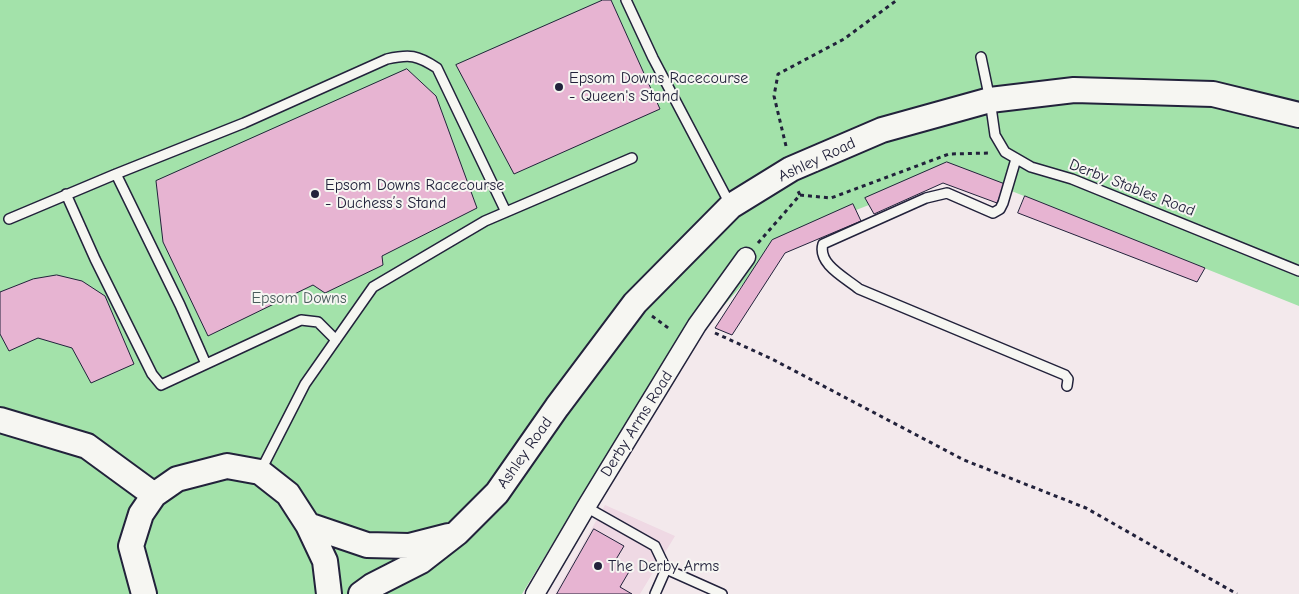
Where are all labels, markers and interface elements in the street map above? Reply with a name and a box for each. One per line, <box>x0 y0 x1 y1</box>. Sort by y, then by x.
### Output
place label: Epsom Downs Racecourse - Queen's Stand <box>569 68 748 106</box>
marker: Epsom Downs Racecourse - Queen's Stand <box>553 81 565 93</box>
street label: Ashley Road <box>775 134 859 186</box>
street label: Derby Stables Road <box>1066 155 1198 221</box>
place label: Epsom Downs Racecourse - Duchess’s Stand <box>325 175 504 213</box>
marker: Epsom Downs Racecourse - Duchess’s Stand <box>309 188 321 200</box>
park label: Epsom Downs <box>251 288 347 308</box>
street label: Derby Arms Road <box>597 368 677 480</box>
street label: Ashley Road <box>493 413 557 493</box>
place label: The Derby Arms <box>608 556 719 576</box>
marker: The Derby Arms <box>592 560 604 572</box>

